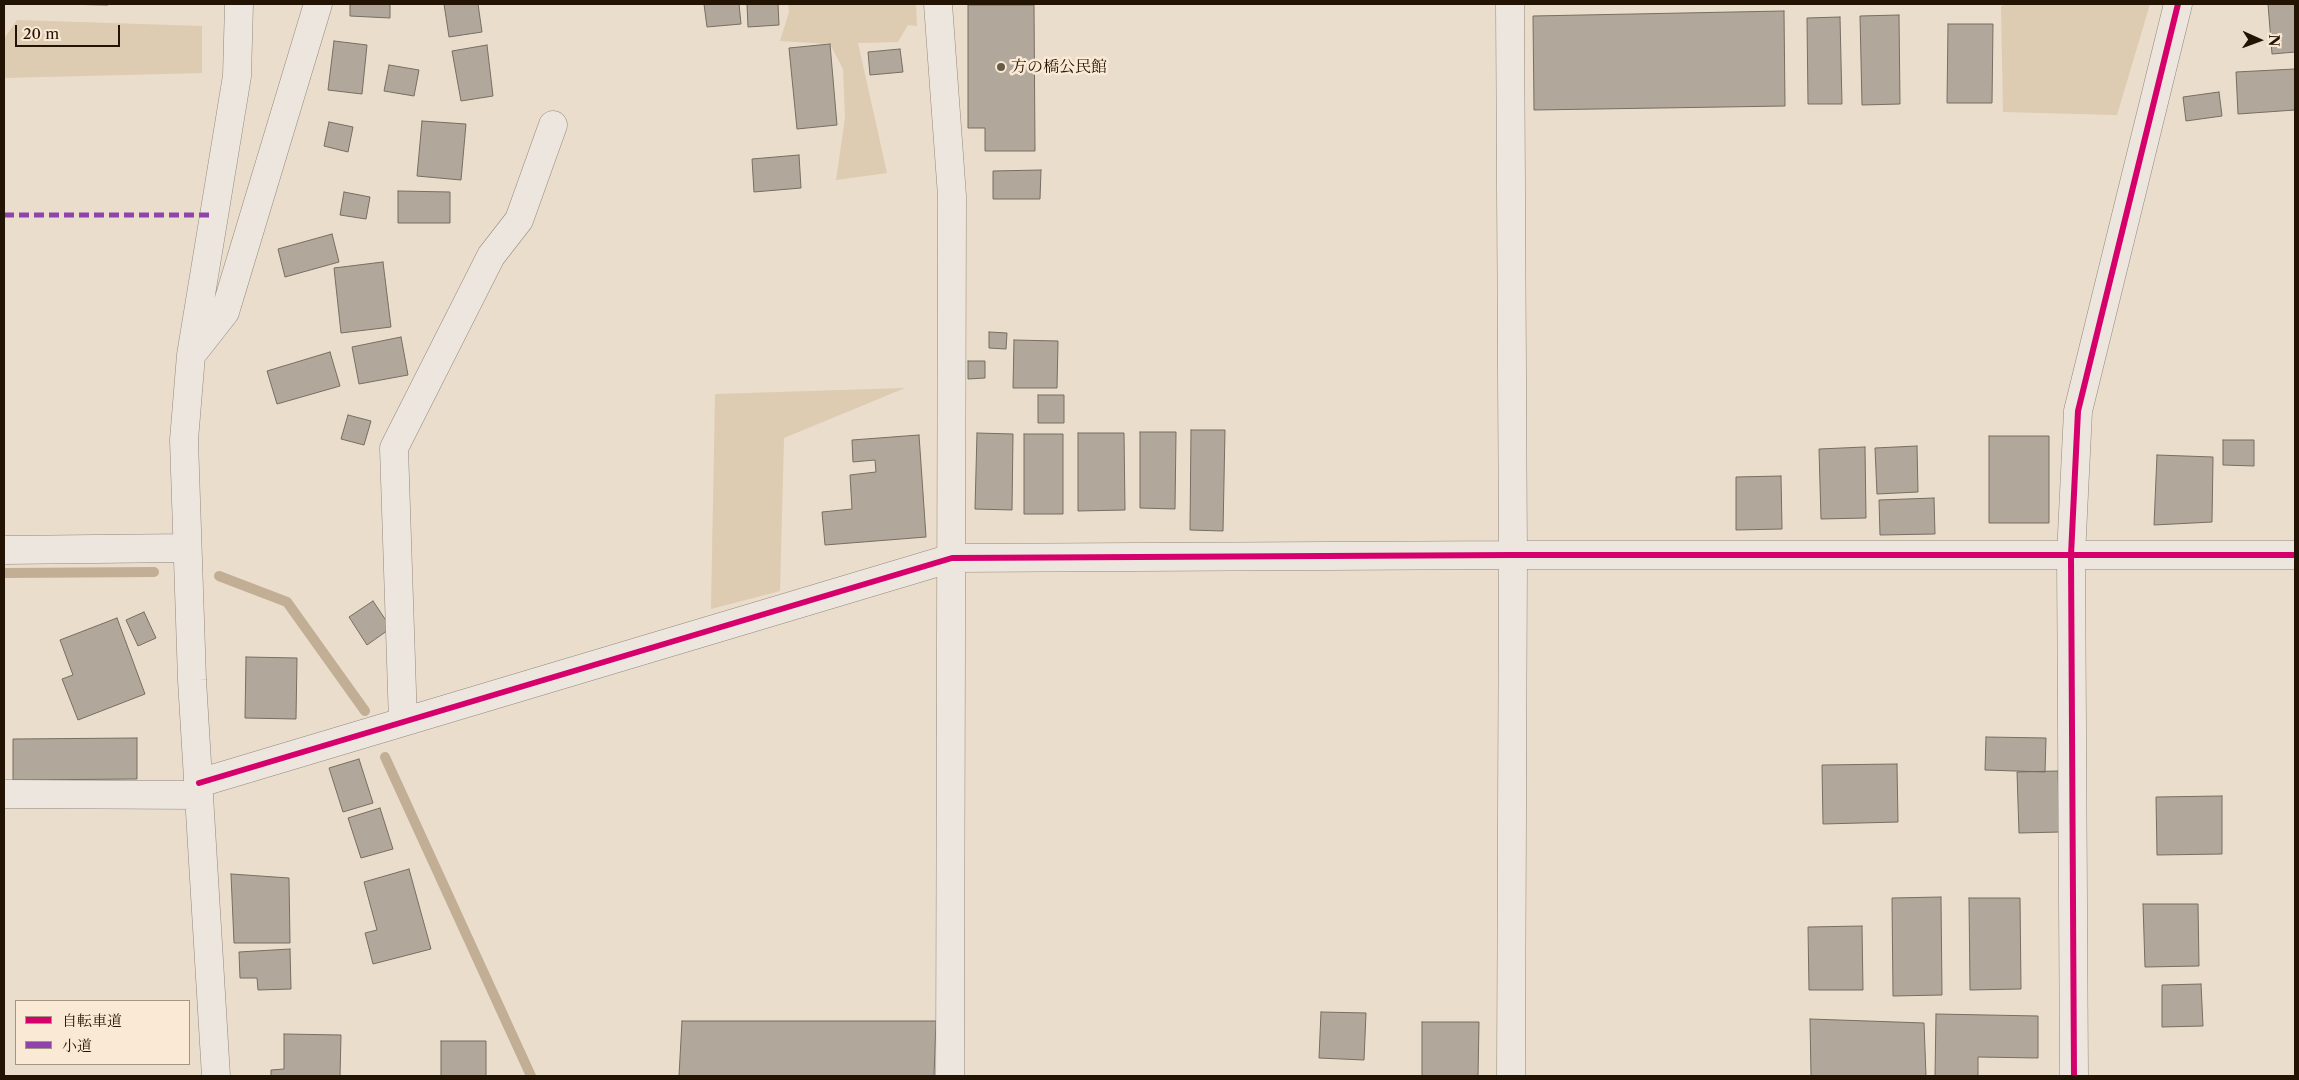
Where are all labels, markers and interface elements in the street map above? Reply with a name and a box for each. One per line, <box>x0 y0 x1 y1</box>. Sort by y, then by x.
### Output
scale bar <box>18 15 122 47</box>
north arrow <box>2234 15 2284 65</box>
text: 20 m <box>23 24 59 43</box>
text: N <box>2265 34 2283 47</box>
place label: 方の橋公民館 <box>1011 57 1107 77</box>
marker: 方の橋公民館 <box>995 61 1007 73</box>
legend <box>15 1000 190 1065</box>
text: 自転車道 <box>62 1011 122 1030</box>
text: 小道 <box>62 1036 92 1055</box>

